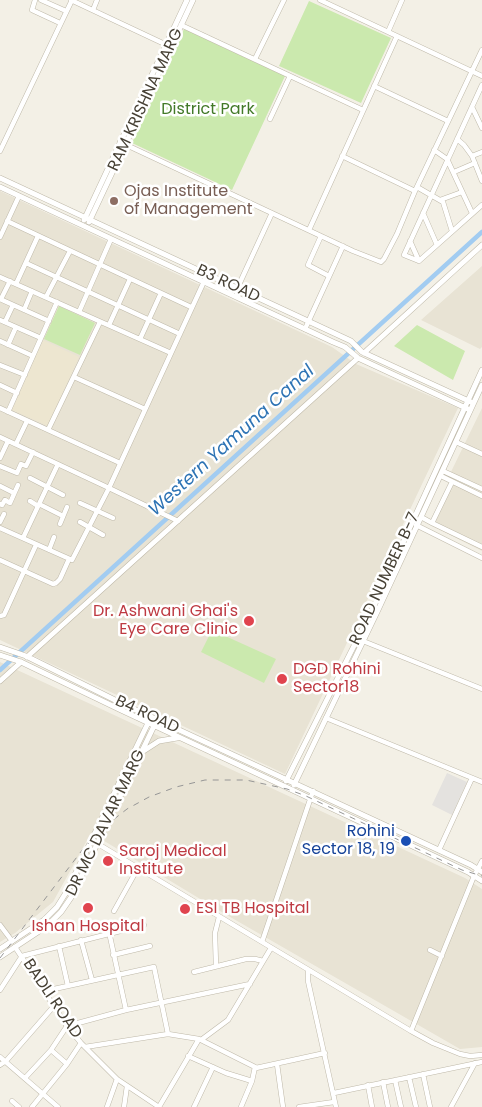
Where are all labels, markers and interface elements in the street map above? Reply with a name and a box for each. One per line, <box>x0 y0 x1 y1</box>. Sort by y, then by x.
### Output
street label: RAM KRISHNA MARG <box>104 26 188 174</box>
park label: District Park <box>161 100 255 120</box>
place label: Ojas Institute of Management <box>124 182 253 220</box>
marker: Ojas Institute of Management <box>108 195 120 207</box>
street label: B3 ROAD <box>193 261 263 307</box>
water label: Western Yamuna Canal <box>145 361 319 521</box>
street label: ROAD NUMBER B-7 <box>346 510 424 648</box>
place label: Dr. Ashwani Ghai's Eye Care Clinic <box>93 602 238 640</box>
marker: Dr. Ashwani Ghai's Eye Care Clinic <box>242 614 256 628</box>
place label: DGD Rohini Sector18 <box>293 660 381 698</box>
marker: DGD Rohini Sector18 <box>275 672 289 686</box>
street label: B4 ROAD <box>112 692 182 738</box>
street label: DR MC DAVAR MARG <box>62 747 150 899</box>
place label: Rohini Sector 18, 19 <box>302 822 395 860</box>
marker: Rohini Sector 18, 19 <box>399 834 413 848</box>
place label: Saroj Medical Institute <box>119 842 227 880</box>
marker: Saroj Medical Institute <box>101 854 115 868</box>
place label: ESI TB Hospital <box>196 899 310 919</box>
marker: Ishan Hospital <box>81 901 95 915</box>
marker: ESI TB Hospital <box>178 902 192 916</box>
place label: Ishan Hospital <box>32 917 144 937</box>
street label: BADLI ROAD <box>18 956 86 1042</box>

